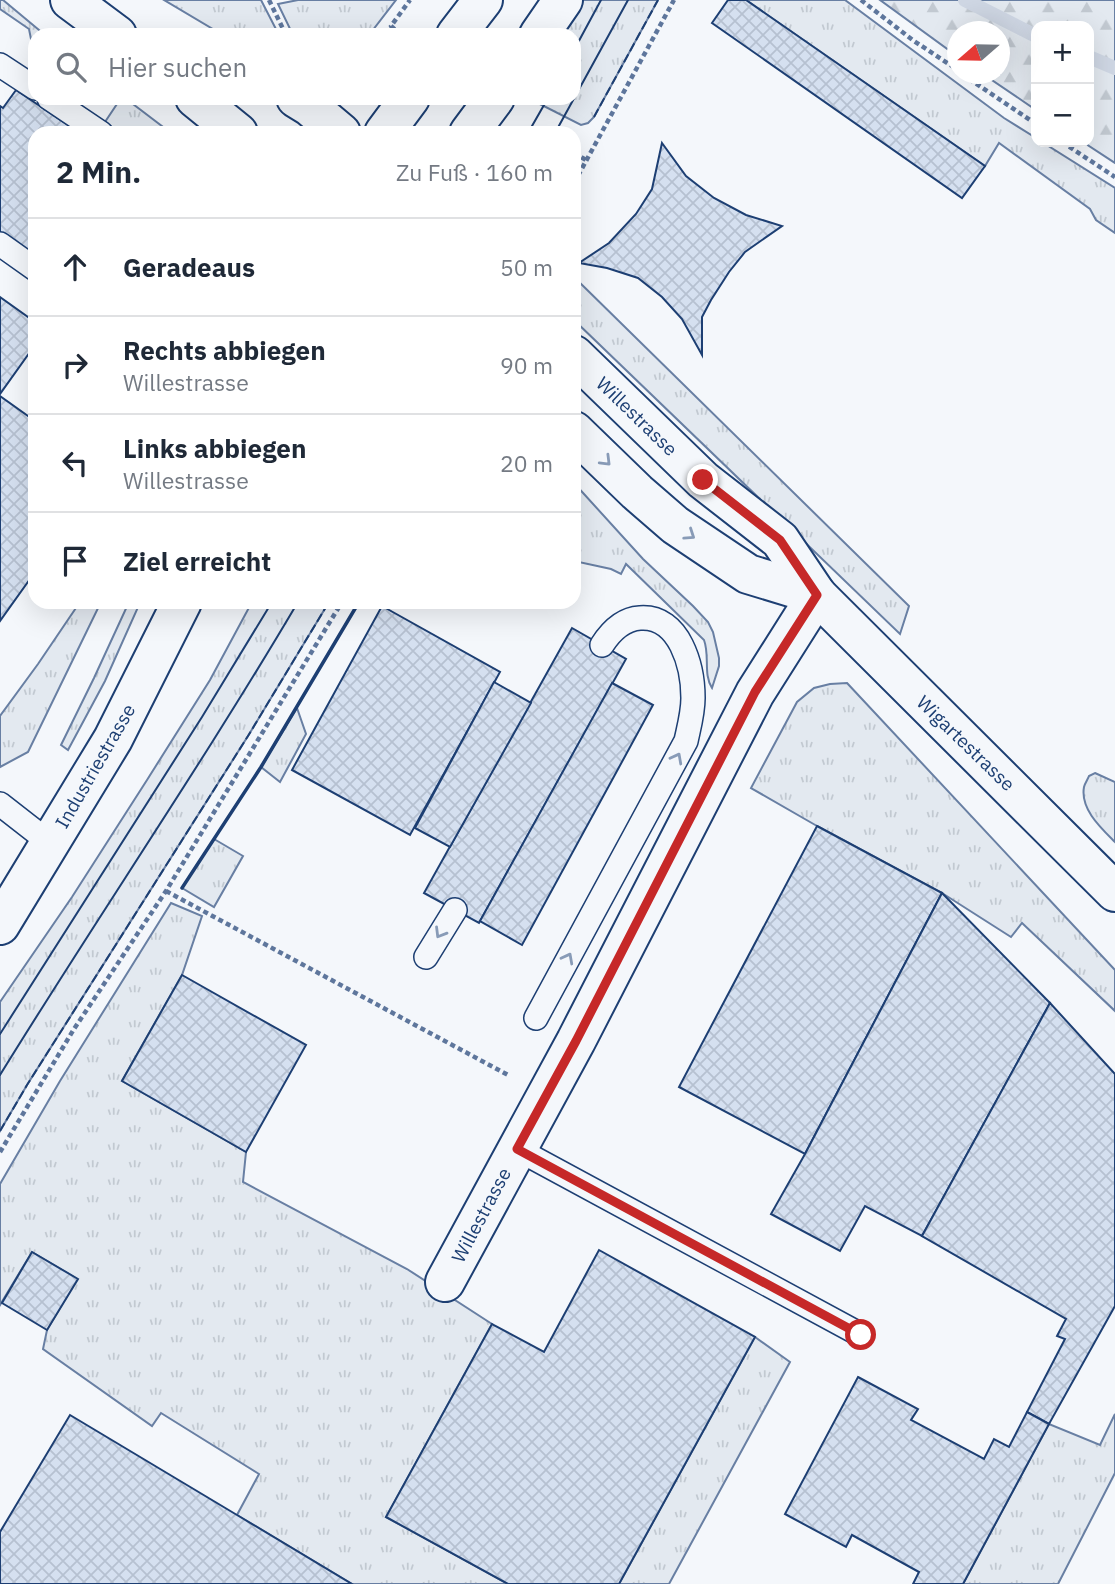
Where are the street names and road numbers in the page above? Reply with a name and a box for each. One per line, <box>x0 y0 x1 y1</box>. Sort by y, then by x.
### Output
street label: Willestrasse <box>591 371 683 461</box>
street label: Wigartestrasse <box>912 690 1020 796</box>
street label: Industriestrasse <box>50 699 140 833</box>
street label: Willestrasse <box>446 1163 516 1267</box>

